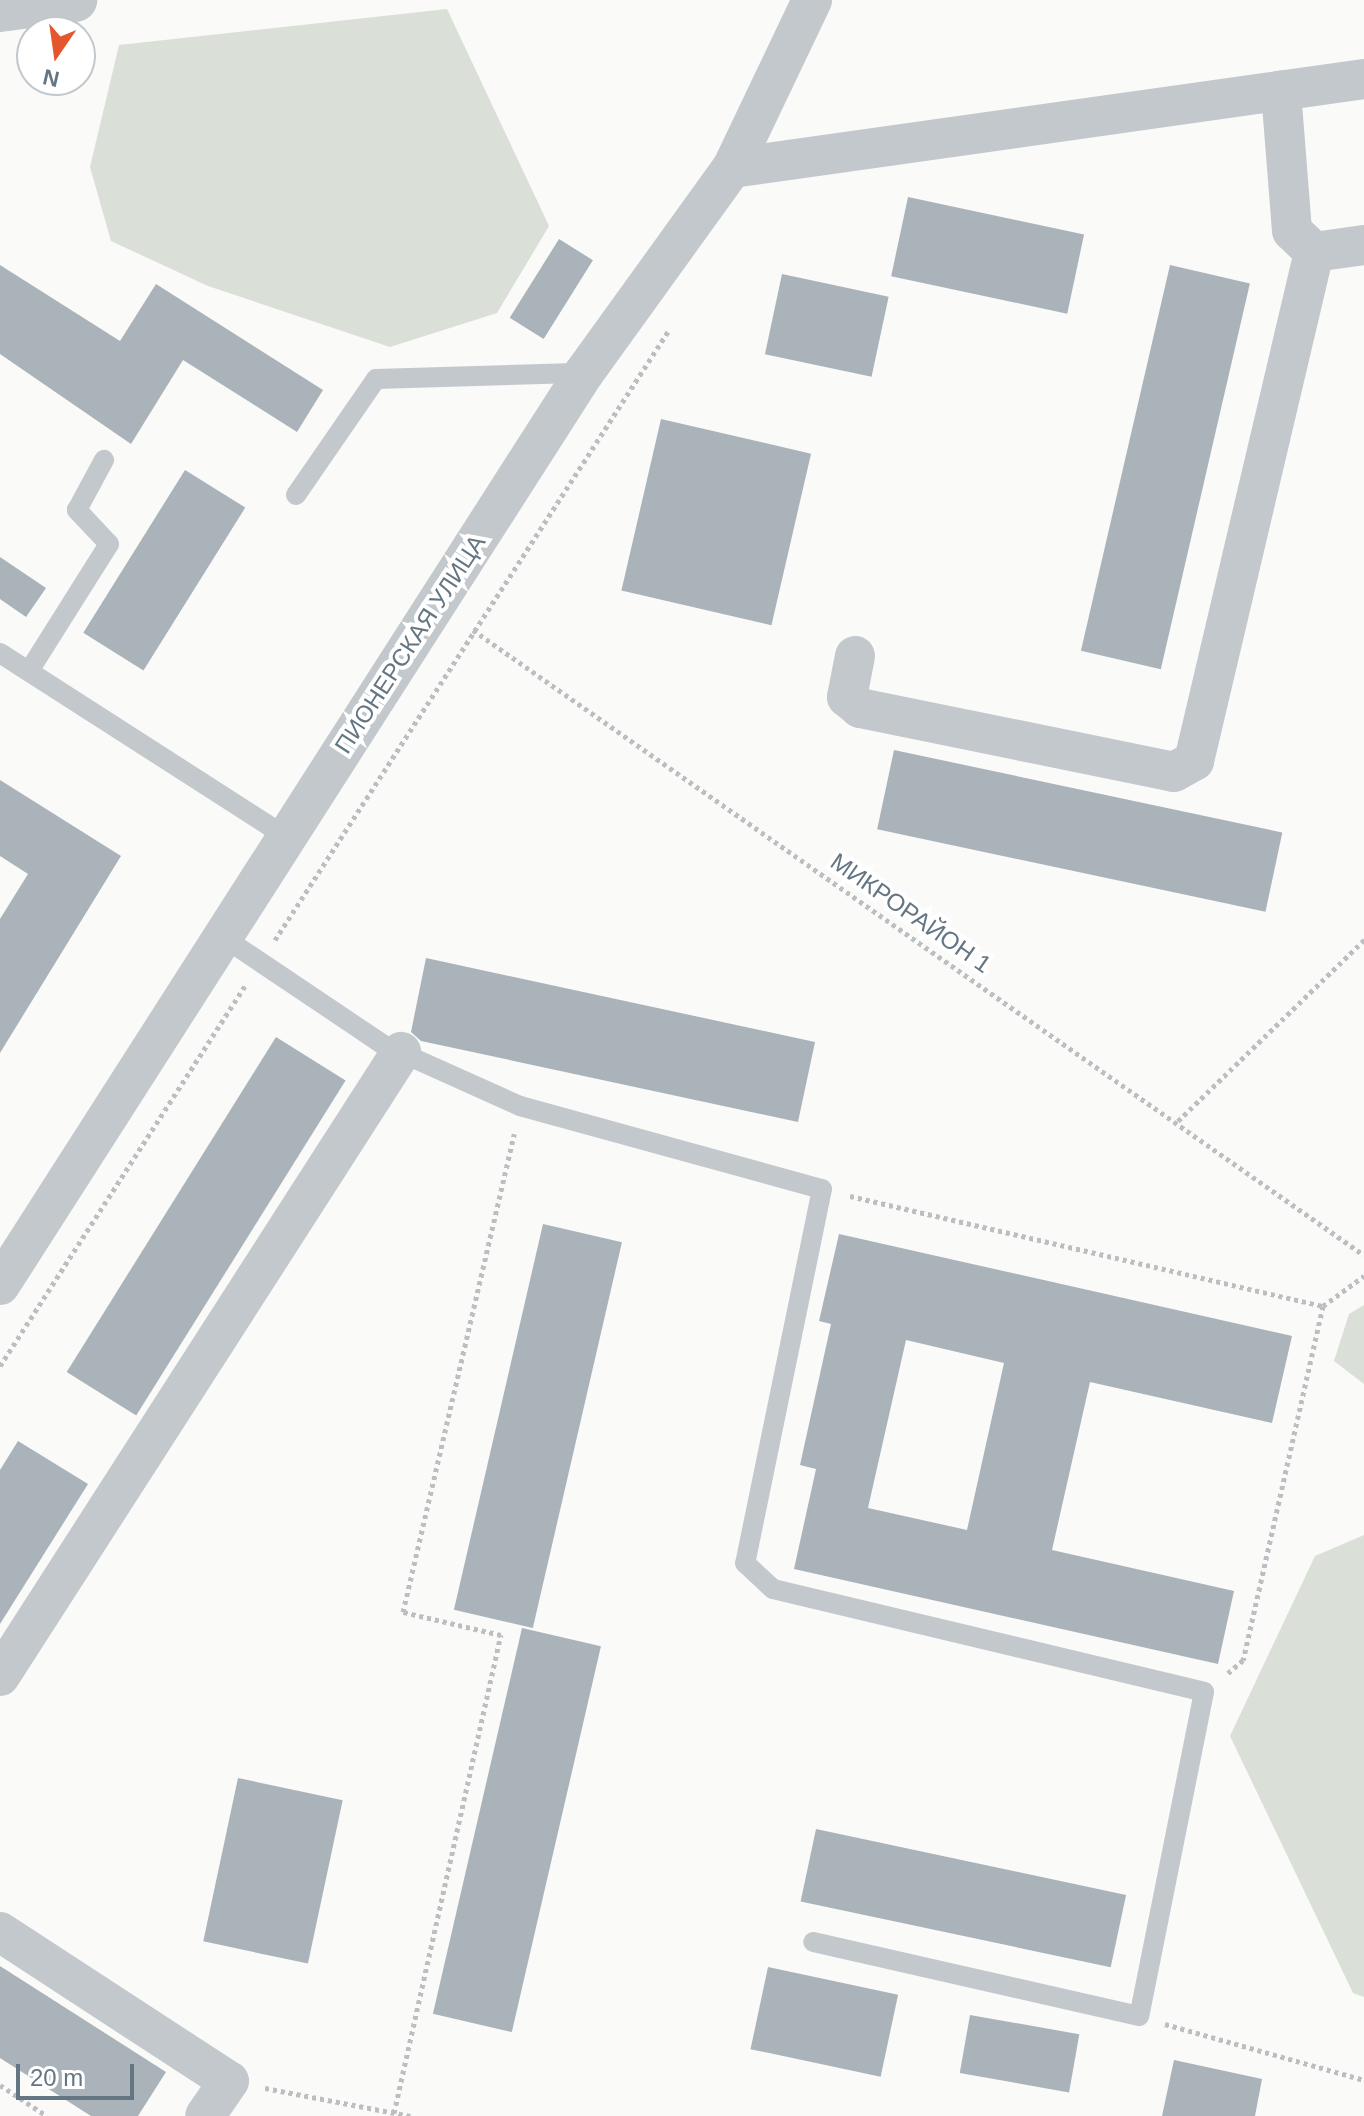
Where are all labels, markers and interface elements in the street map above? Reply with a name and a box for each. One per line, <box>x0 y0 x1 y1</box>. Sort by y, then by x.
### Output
north arrow <box>16 16 96 96</box>
text: N <box>40 64 61 92</box>
street label: ПИОНЕРСКАЯ УЛИЦА <box>329 529 491 759</box>
street label: МИКРОРАЙОН 1 <box>825 847 997 979</box>
scale bar <box>20 2048 138 2098</box>
text: 20 m <box>30 2064 83 2091</box>

